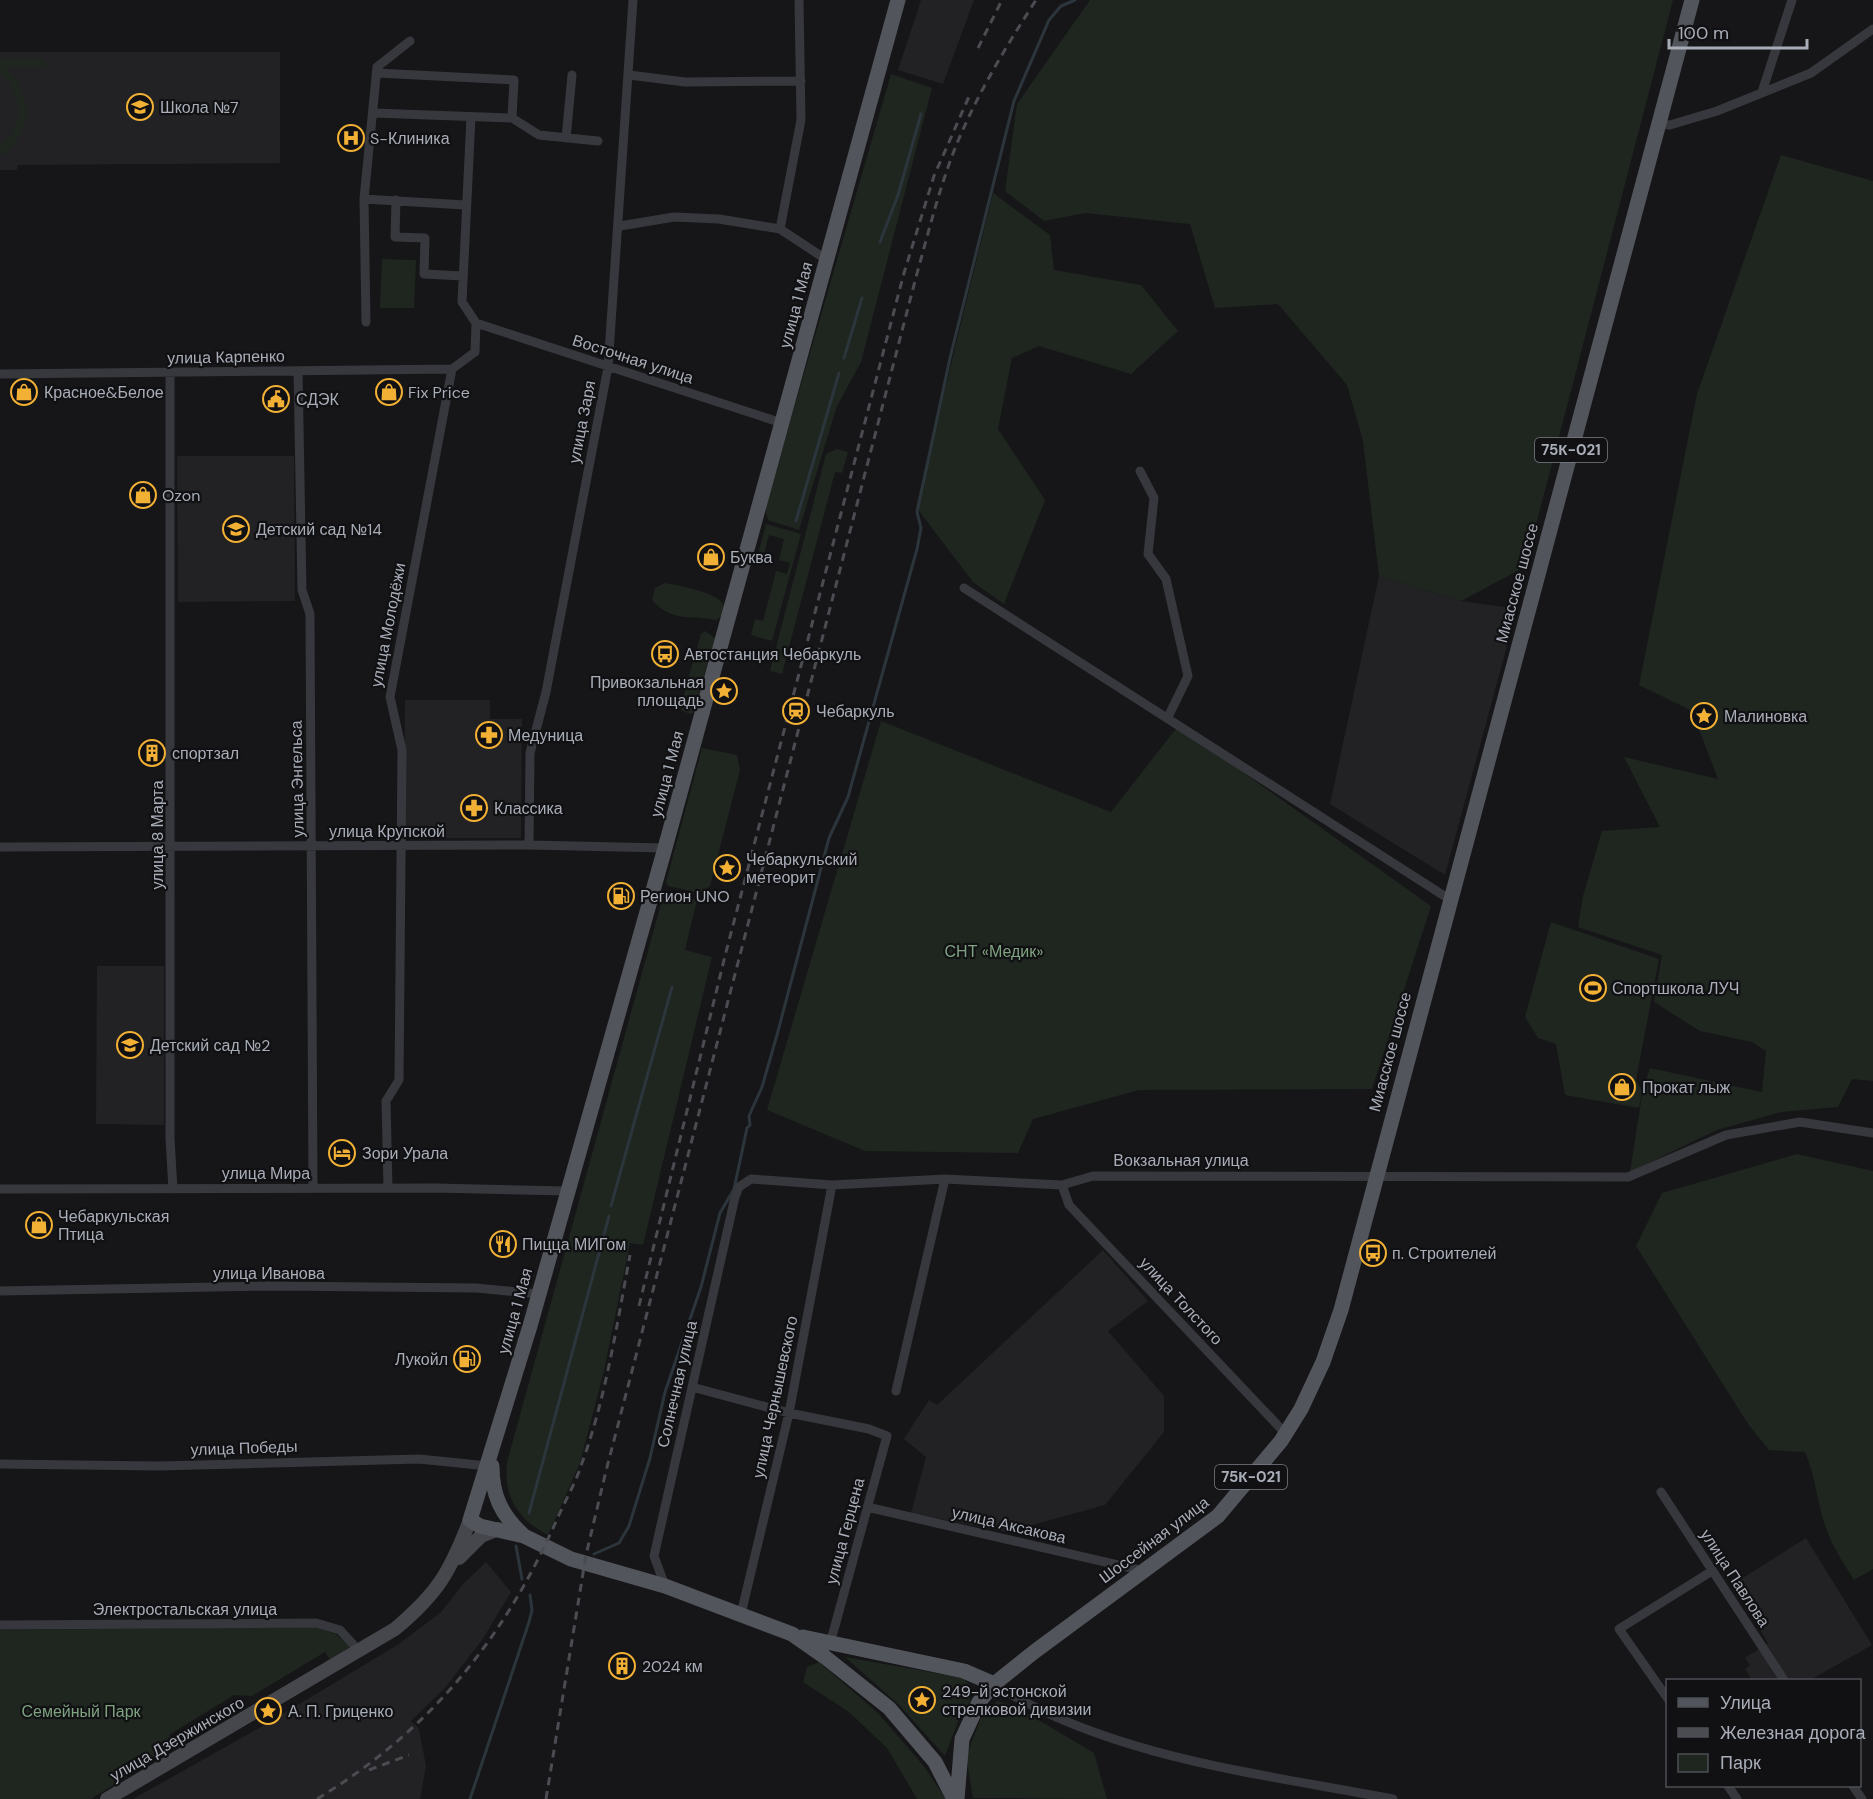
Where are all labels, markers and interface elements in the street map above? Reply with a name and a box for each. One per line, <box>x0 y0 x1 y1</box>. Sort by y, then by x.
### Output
scale bar <box>1669 12 1807 50</box>
text: 100 m <box>1678 21 1729 45</box>
school or university icon: Школа №7 <box>125 92 155 122</box>
place label: Школа №7 <box>160 97 239 118</box>
hospital icon: S-Клиника <box>336 123 366 153</box>
place label: S-Клиника <box>370 128 450 149</box>
street label: улица 1 Мая <box>774 260 818 350</box>
street label: Восточная улица <box>570 330 696 389</box>
street label: улица Карпенко <box>167 345 285 369</box>
shop icon: Красное&Белое <box>9 377 39 407</box>
shop icon: Fix Price <box>374 377 404 407</box>
street label: улица Заря <box>564 379 600 465</box>
place label: Красное&Белое <box>44 382 164 403</box>
place label: Fix Price <box>408 382 470 403</box>
public building icon: СДЭК <box>261 384 291 414</box>
place label: СДЭК <box>296 389 340 410</box>
road number: 75К-021 <box>1535 438 1607 462</box>
shop icon: Ozon <box>128 480 158 510</box>
place label: Ozon <box>162 485 200 506</box>
school or university icon: Детский сад №14 <box>221 514 251 544</box>
place label: Детский сад №14 <box>256 519 382 540</box>
street label: Миасское шоссе <box>1491 521 1543 645</box>
shop icon: Буква <box>696 542 726 572</box>
place label: Буква <box>730 547 772 568</box>
street label: улица Молодёжи <box>366 561 410 689</box>
bus stop icon: Автостанция Чебаркуль <box>650 639 680 669</box>
place label: Автостанция Чебаркуль <box>684 644 861 665</box>
place label: Привокзальная площадь <box>590 672 704 711</box>
place icon: Привокзальная площадь <box>709 676 739 706</box>
station icon: Чебаркуль <box>781 696 811 726</box>
place label: Чебаркуль <box>816 701 894 722</box>
place icon: Малиновка <box>1689 701 1719 731</box>
place label: Малиновка <box>1724 706 1807 727</box>
street label: улица Энгельса <box>285 720 309 838</box>
pharmacy icon: Медуница <box>474 720 504 750</box>
place label: Медуница <box>508 725 583 746</box>
street label: улица 1 Мая <box>645 729 689 819</box>
building icon: спортзал <box>137 738 167 768</box>
place label: спортзал <box>172 743 239 764</box>
street label: улица 8 Марта <box>147 780 168 890</box>
pharmacy icon: Классика <box>459 793 489 823</box>
place label: Классика <box>494 798 563 819</box>
street label: улица Крупской <box>329 821 445 842</box>
place label: Чебаркульский метеорит <box>746 849 857 888</box>
place icon: Чебаркульский метеорит <box>712 853 742 883</box>
fuel station icon: Регион UNO <box>606 881 636 911</box>
place label: Регион UNO <box>640 886 730 907</box>
park label: СНТ «Медик» <box>945 941 1043 962</box>
sports icon: Спортшкола ЛУЧ <box>1578 973 1608 1003</box>
place label: Спортшкола ЛУЧ <box>1612 978 1739 999</box>
street label: Миасское шоссе <box>1364 990 1416 1114</box>
school or university icon: Детский сад №2 <box>115 1030 145 1060</box>
place label: Детский сад №2 <box>150 1035 270 1056</box>
shop icon: Прокат лыж <box>1607 1072 1637 1102</box>
place label: Прокат лыж <box>1642 1077 1731 1098</box>
hotel icon: Зори Урала <box>327 1138 357 1168</box>
place label: Зори Урала <box>362 1143 448 1164</box>
street label: Вокзальная улица <box>1113 1150 1249 1171</box>
street label: улица Мира <box>222 1163 310 1184</box>
place label: Чебаркульская Птица <box>58 1206 169 1245</box>
shop icon: Чебаркульская Птица <box>24 1210 54 1240</box>
restaurant icon: Пицца МИГом <box>488 1229 518 1259</box>
place label: Пицца МИГом <box>522 1234 626 1255</box>
bus stop icon: п. Строителей <box>1358 1238 1388 1268</box>
place label: п. Строителей <box>1392 1243 1496 1264</box>
street label: улица Толстого <box>1135 1252 1227 1350</box>
street label: улица Иванова <box>213 1263 325 1284</box>
street label: улица 1 Мая <box>493 1266 537 1356</box>
street label: улица Чернышевского <box>748 1314 803 1480</box>
street label: Солнечная улица <box>652 1318 702 1450</box>
fuel station icon: Лукойл <box>452 1344 482 1374</box>
place label: Лукойл <box>395 1349 448 1370</box>
street label: улица Победы <box>190 1436 298 1460</box>
road number: 75К-021 <box>1215 1465 1287 1489</box>
street label: улица Герцена <box>821 1475 869 1586</box>
street label: Шоссейная улица <box>1095 1492 1213 1588</box>
street label: улица Аксакова <box>950 1502 1068 1548</box>
street label: улица Павлова <box>1696 1525 1774 1631</box>
street label: Электростальская улица <box>93 1599 277 1620</box>
building icon: 2024 км <box>607 1651 637 1681</box>
place label: 2024 км <box>642 1656 703 1677</box>
legend <box>1666 1679 1861 1787</box>
place label: 249-й эстонской стрелковой дивизии <box>942 1681 1091 1720</box>
place icon: 249-й эстонской стрелковой дивизии <box>907 1685 937 1715</box>
text: Улица <box>1720 1691 1772 1715</box>
street label: улица Дзержинского <box>106 1692 248 1786</box>
place icon: А. П. Гриценко <box>253 1696 283 1726</box>
park label: Семейный Парк <box>21 1701 142 1722</box>
place label: А. П. Гриценко <box>288 1701 394 1722</box>
text: Железная дорога <box>1720 1721 1866 1745</box>
text: Парк <box>1720 1751 1761 1775</box>

